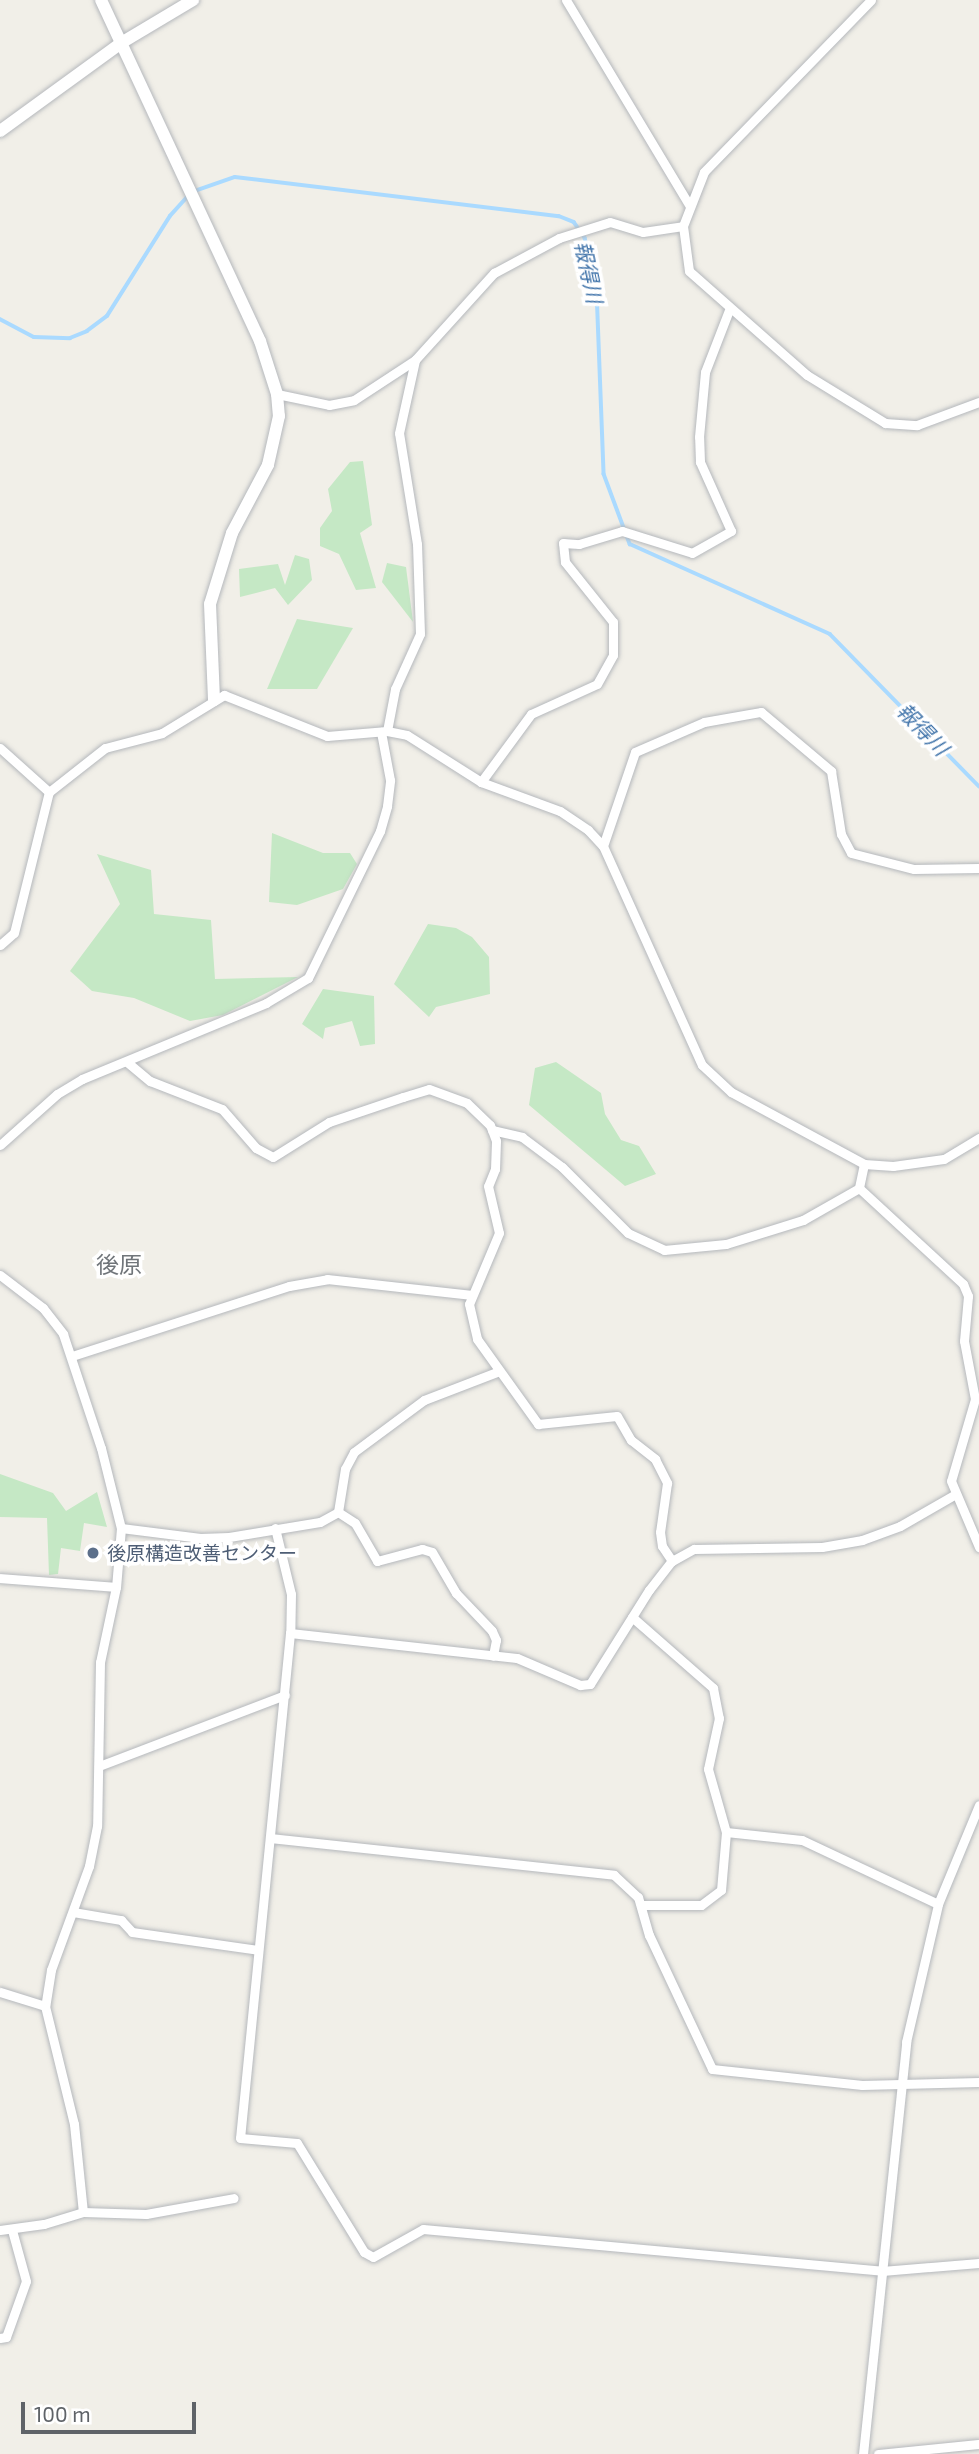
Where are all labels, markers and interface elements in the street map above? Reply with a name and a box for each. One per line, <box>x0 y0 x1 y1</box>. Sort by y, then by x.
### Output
water label: 報得川 <box>570 239 608 305</box>
water label: 報得川 <box>892 698 954 760</box>
district label: 後原 <box>96 1250 142 1278</box>
place label: 後原構造改善センター <box>107 1542 297 1564</box>
marker: 後原構造改善センター <box>85 1545 101 1561</box>
scale bar <box>24 2388 200 2432</box>
text: 100 m <box>34 2401 91 2426</box>

